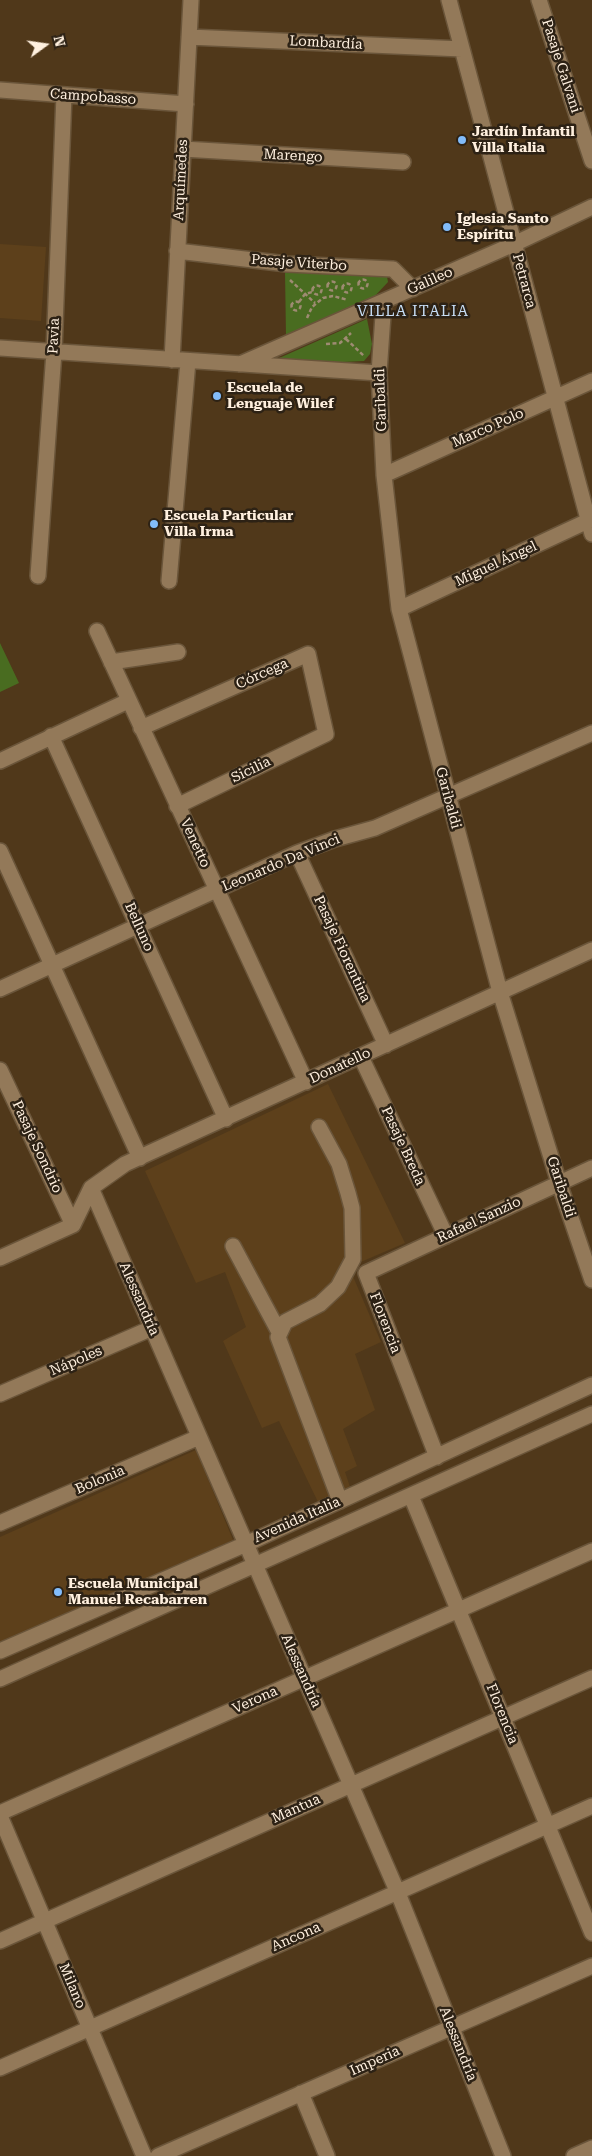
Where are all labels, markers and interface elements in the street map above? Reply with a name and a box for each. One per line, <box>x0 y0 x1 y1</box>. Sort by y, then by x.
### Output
street label: Pasaje Galvani <box>538 17 584 115</box>
north arrow <box>20 20 70 70</box>
street label: Lombardía <box>289 33 363 53</box>
text: N <box>50 34 69 49</box>
street label: Campobasso <box>49 86 137 108</box>
place label: Jardín Infantil Villa Italia <box>472 124 575 156</box>
marker: Jardín Infantil Villa Italia <box>456 134 468 146</box>
street label: Arquímedes <box>170 139 192 221</box>
street label: Marengo <box>263 146 323 166</box>
place label: Iglesia Santo Espíritu <box>457 211 549 243</box>
marker: Iglesia Santo Espíritu <box>441 221 453 233</box>
street label: Pasaje Viterbo <box>250 251 348 275</box>
street label: Petrarca <box>509 252 539 310</box>
street label: Galileo <box>405 264 455 298</box>
district label: VILLA ITALIA <box>355 303 471 321</box>
street label: Pavia <box>45 318 63 354</box>
street label: Garibaldi <box>372 368 390 432</box>
place label: Escuela de Lenguaje Wilef <box>227 380 334 412</box>
marker: Escuela de Lenguaje Wilef <box>211 390 223 402</box>
street label: Marco Polo <box>450 405 526 451</box>
place label: Escuela Particular Villa Irma <box>164 508 293 540</box>
marker: Escuela Particular Villa Irma <box>148 518 160 530</box>
street label: Miguel Ángel <box>452 538 540 590</box>
street label: Córcega <box>233 655 291 693</box>
street label: Sicilia <box>229 753 273 787</box>
street label: Garibaldi <box>432 765 464 831</box>
street label: Venetto <box>176 816 214 870</box>
street label: Leonardo Da Vinci <box>220 831 342 895</box>
street label: Pasaje Fiorentina <box>310 893 374 1005</box>
street label: Belluno <box>121 900 157 954</box>
street label: Donatello <box>307 1044 373 1088</box>
street label: Pasaje Sondrio <box>8 1098 66 1196</box>
street label: Pasaje Breda <box>377 1104 429 1188</box>
street label: Garibaldi <box>543 1154 579 1220</box>
street label: Rafael Sanzio <box>435 1193 523 1247</box>
street label: Alessandría <box>115 1260 163 1338</box>
street label: Florencia <box>366 1290 404 1356</box>
street label: Nápoles <box>47 1343 105 1379</box>
street label: Bolonia <box>73 1462 127 1498</box>
street label: Avenida Italia <box>251 1493 343 1547</box>
place label: Escuela Municipal Manuel Recabarren <box>68 1576 207 1608</box>
marker: Escuela Municipal Manuel Recabarren <box>52 1586 64 1598</box>
street label: Alessandría <box>277 1632 325 1710</box>
street label: Florencia <box>482 1681 522 1747</box>
street label: Verona <box>230 1683 280 1717</box>
street label: Mantua <box>269 1791 323 1827</box>
street label: Ancona <box>269 1919 323 1955</box>
street label: Milano <box>55 1961 89 2011</box>
street label: Alessandría <box>435 2004 481 2084</box>
street label: Imperia <box>348 2043 402 2079</box>

